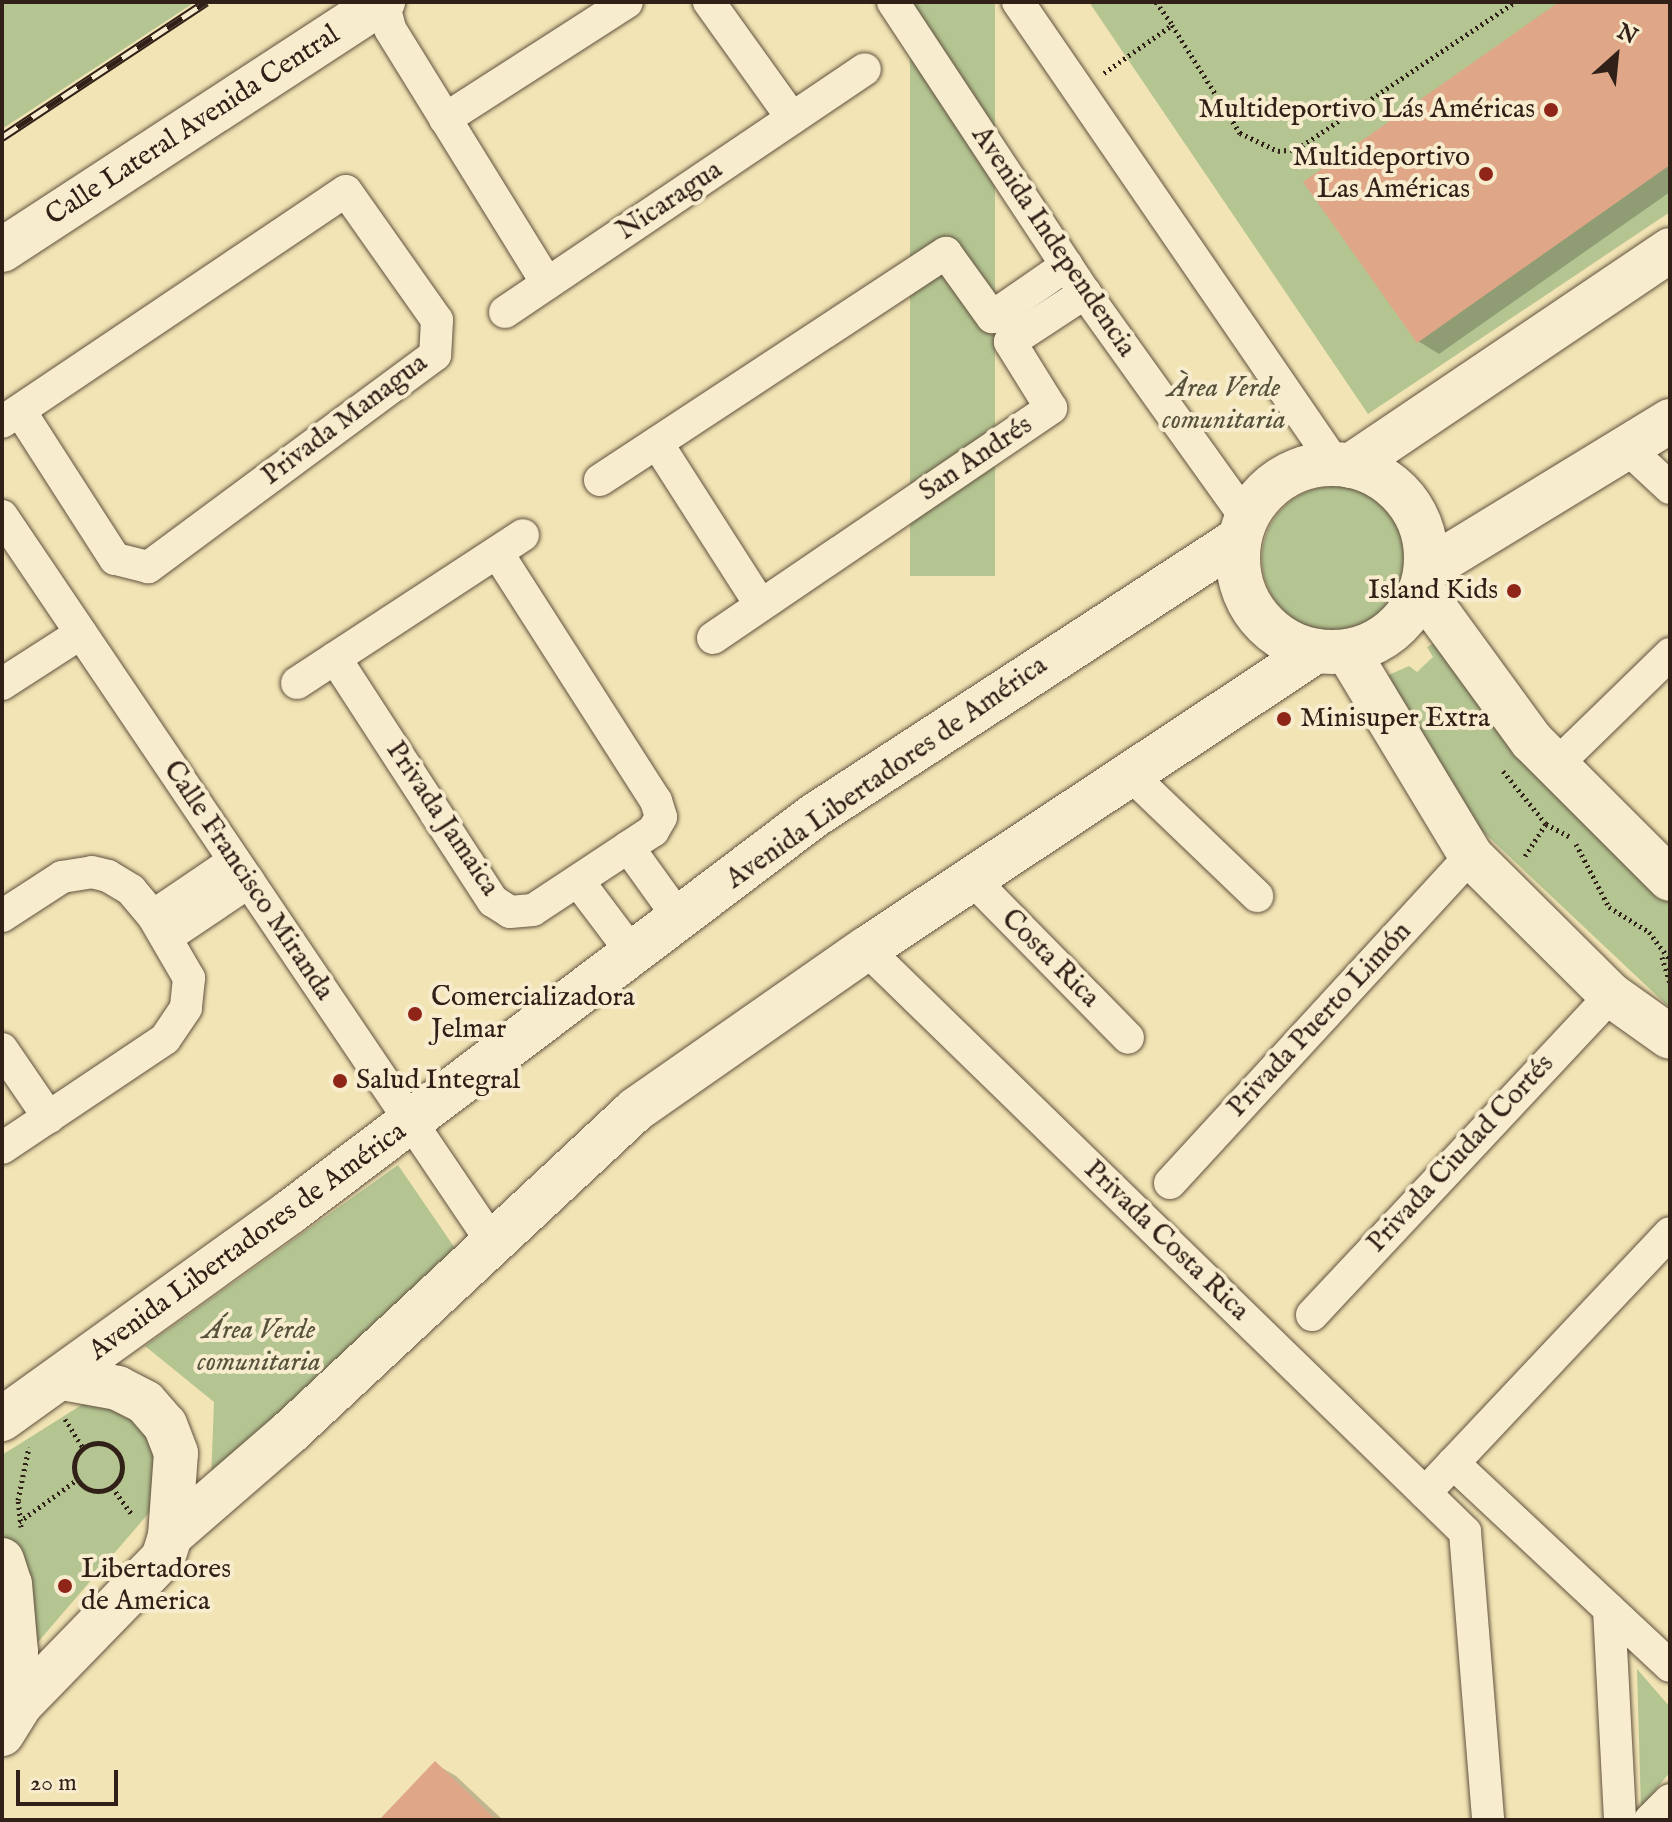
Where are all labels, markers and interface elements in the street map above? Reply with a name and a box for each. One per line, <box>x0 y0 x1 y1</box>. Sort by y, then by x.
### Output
north arrow <box>1576 16 1656 96</box>
street label: Calle Lateral Avenida Central <box>40 18 346 234</box>
text: N <box>1612 18 1642 51</box>
place label: Multideportivo Lás Américas <box>1198 93 1535 127</box>
marker: Multideportivo Lás Américas <box>1542 101 1560 119</box>
street label: Avenida Independencia <box>963 120 1143 364</box>
place label: Multideportivo Las Américas <box>1292 141 1470 207</box>
street label: Nicaragua <box>611 154 729 248</box>
marker: Multideportivo Las Américas <box>1477 165 1495 183</box>
street label: Privada Managua <box>256 347 434 493</box>
park label: Àrea Verde comunitaria <box>1162 372 1286 438</box>
street label: San Andrés <box>913 409 1039 509</box>
place label: Island Kids <box>1368 574 1498 608</box>
marker: Island Kids <box>1505 582 1523 600</box>
street label: Avenida Libertadores de América <box>720 649 1054 897</box>
place label: Minisuper Extra <box>1300 702 1490 736</box>
marker: Minisuper Extra <box>1275 710 1293 728</box>
street label: Privada Jamaica <box>378 735 506 903</box>
street label: Calle Francisco Miranda <box>155 755 341 1007</box>
street label: Costa Rica <box>994 903 1106 1015</box>
street label: Privada Puerto Limón <box>1221 915 1419 1125</box>
place label: Comercializadora Jelmar <box>431 981 635 1047</box>
marker: Comercializadora Jelmar <box>406 1005 424 1023</box>
street label: Privada Ciudad Cortés <box>1360 1048 1562 1260</box>
place label: Salud Integral <box>356 1064 520 1098</box>
marker: Salud Integral <box>331 1072 349 1090</box>
street label: Avenida Libertadores de América <box>83 1116 413 1368</box>
street label: Privada Costa Rica <box>1076 1154 1256 1328</box>
park label: Área Verde comunitaria <box>197 1314 321 1380</box>
place label: Libertadores de America <box>81 1553 231 1619</box>
marker: Libertadores de America <box>56 1577 74 1595</box>
scale bar <box>20 1754 122 1804</box>
text: 20 m <box>30 1768 77 1799</box>

